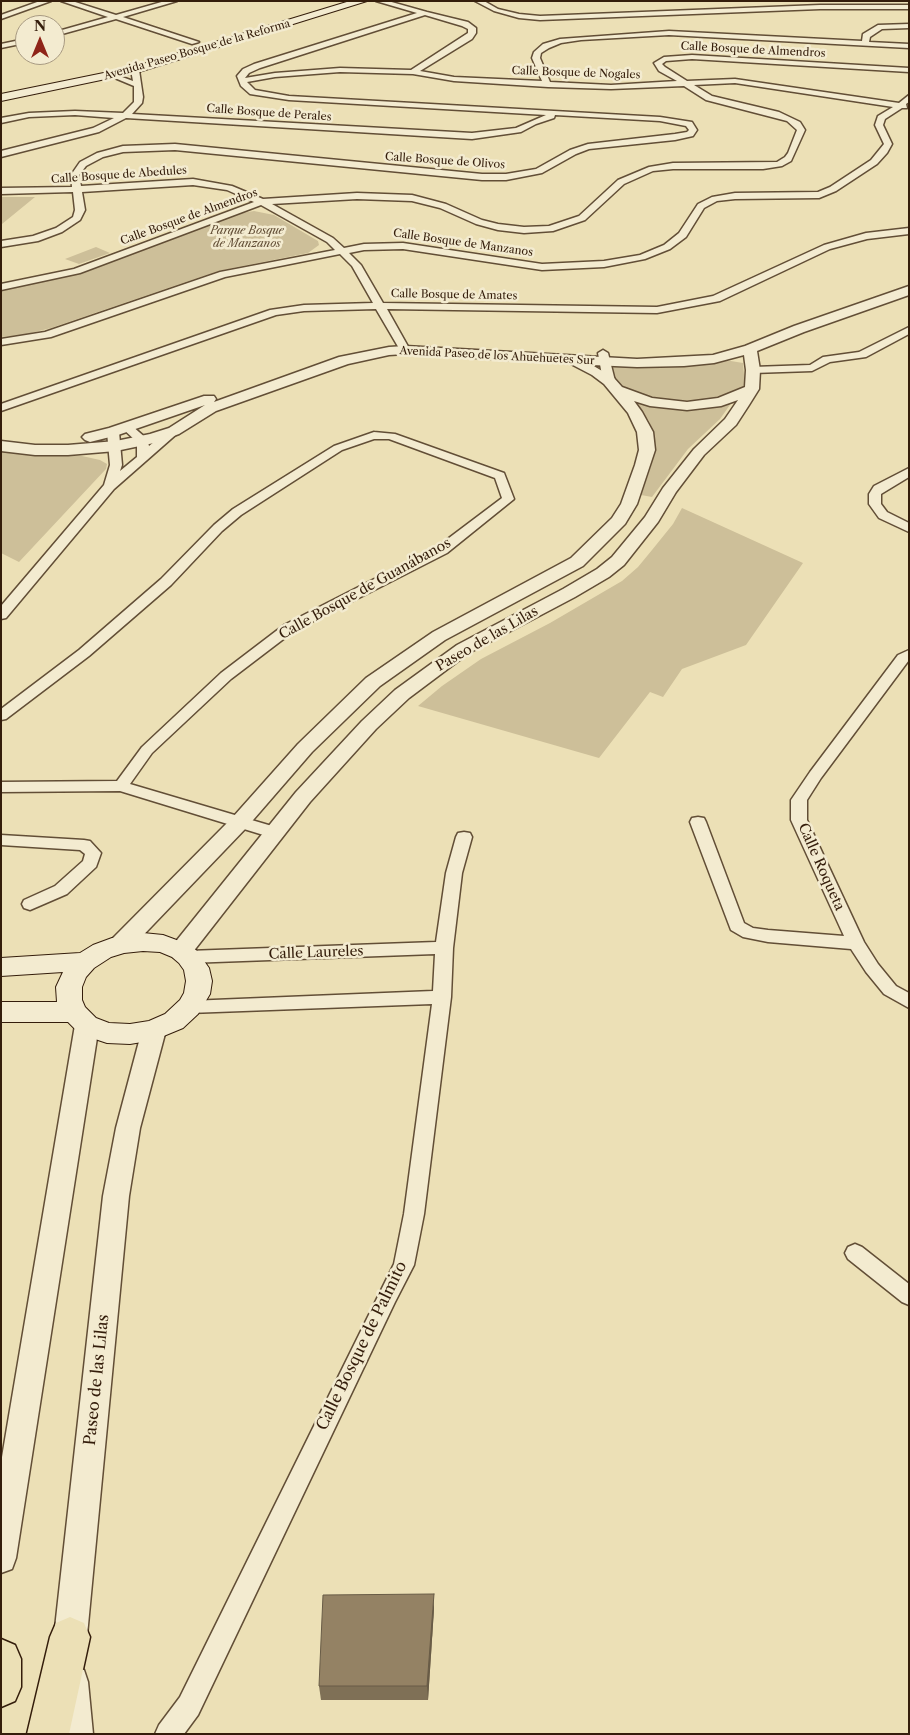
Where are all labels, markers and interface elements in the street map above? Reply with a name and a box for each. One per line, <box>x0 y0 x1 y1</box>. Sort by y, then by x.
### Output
north arrow <box>15 15 65 65</box>
text: N <box>34 17 46 35</box>
street label: Avenida Paseo Bosque de la Reforma <box>102 17 292 83</box>
street label: Calle Bosque de Almendros <box>680 40 826 60</box>
street label: Calle Bosque de Nogales <box>511 64 641 82</box>
street label: Calle Bosque de Perales <box>206 102 332 124</box>
street label: Calle Bosque de Olivos <box>385 150 505 172</box>
street label: Calle Bosque de Abedules <box>51 164 187 186</box>
street label: Calle Bosque de Almendros <box>119 186 259 248</box>
park label: Parque Bosque de Manzanos <box>210 224 284 250</box>
street label: Calle Bosque de Manzanos <box>392 227 534 259</box>
street label: Calle Bosque de Amates <box>391 287 517 303</box>
street label: Avenida Paseo de los Ahuehuetes Sur <box>399 344 595 368</box>
street label: Calle Bosque de Guanábanos <box>276 535 454 643</box>
street label: Paseo de las Lilas <box>433 603 541 675</box>
street label: Calle Roqueta <box>794 821 848 913</box>
street label: Calle Laureles <box>268 943 364 963</box>
street label: Calle Bosque de Palmito <box>313 1258 411 1434</box>
street label: Paseo de las Lilas <box>81 1314 113 1446</box>

